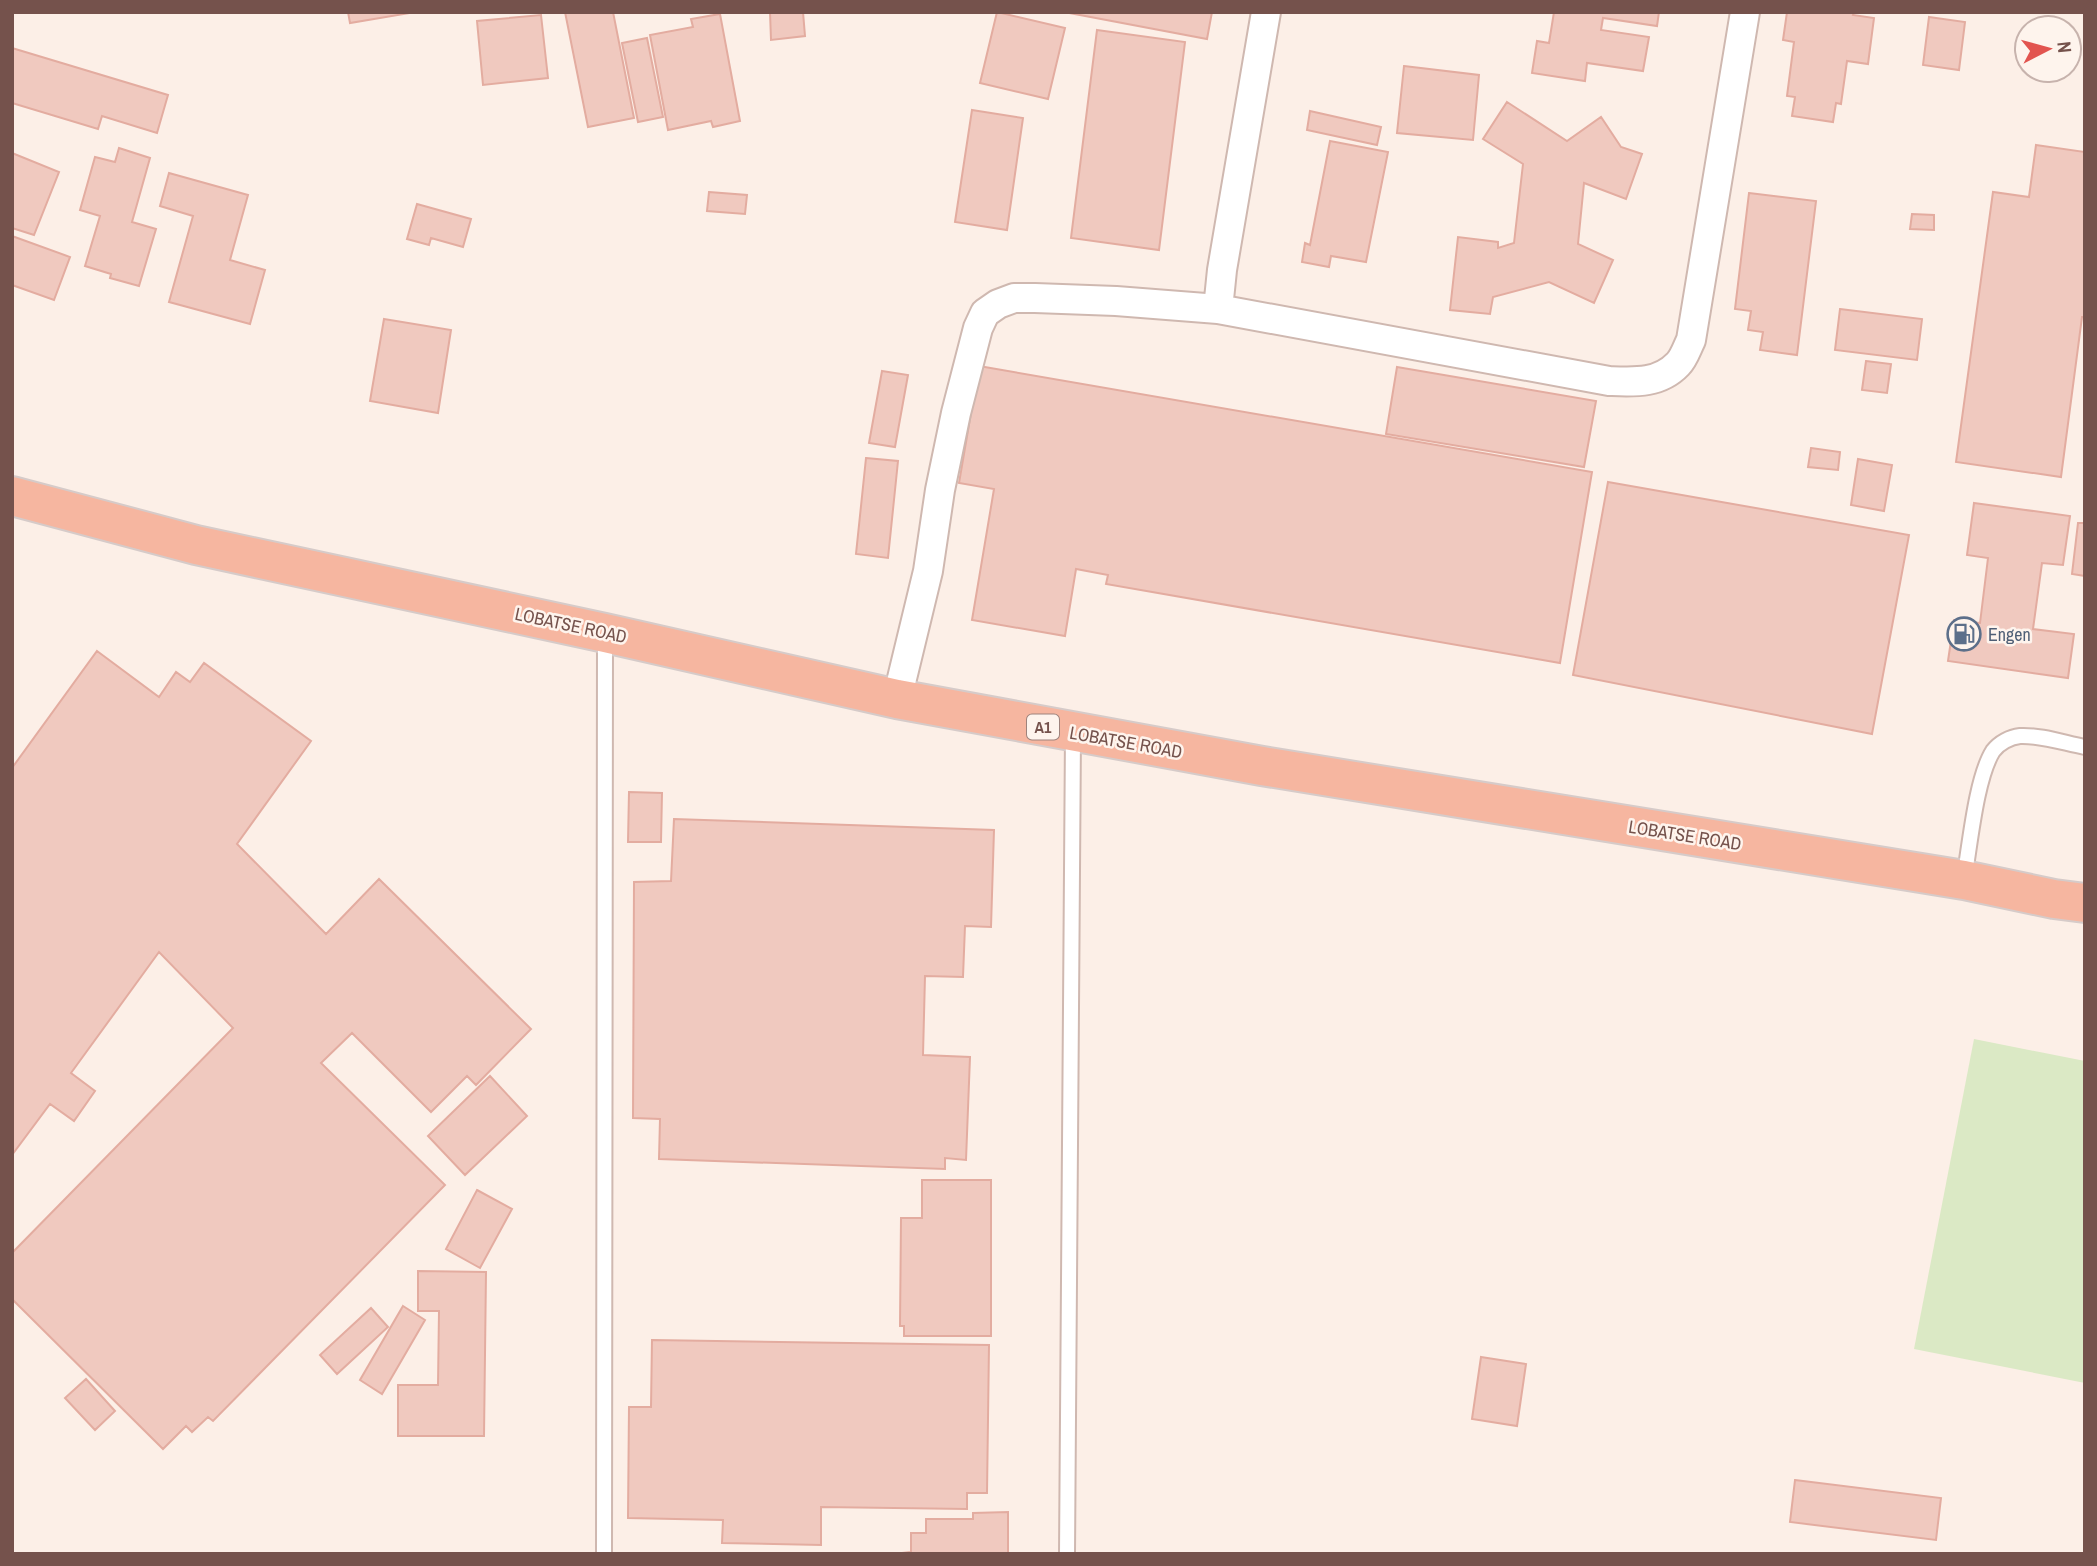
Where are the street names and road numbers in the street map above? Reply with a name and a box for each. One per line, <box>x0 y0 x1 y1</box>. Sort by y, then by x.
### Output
street label: LOBATSE ROAD <box>513 601 629 649</box>
road number: A1 <box>1027 714 1059 740</box>
street label: LOBATSE ROAD <box>1068 720 1184 764</box>
street label: LOBATSE ROAD <box>1627 814 1743 856</box>

